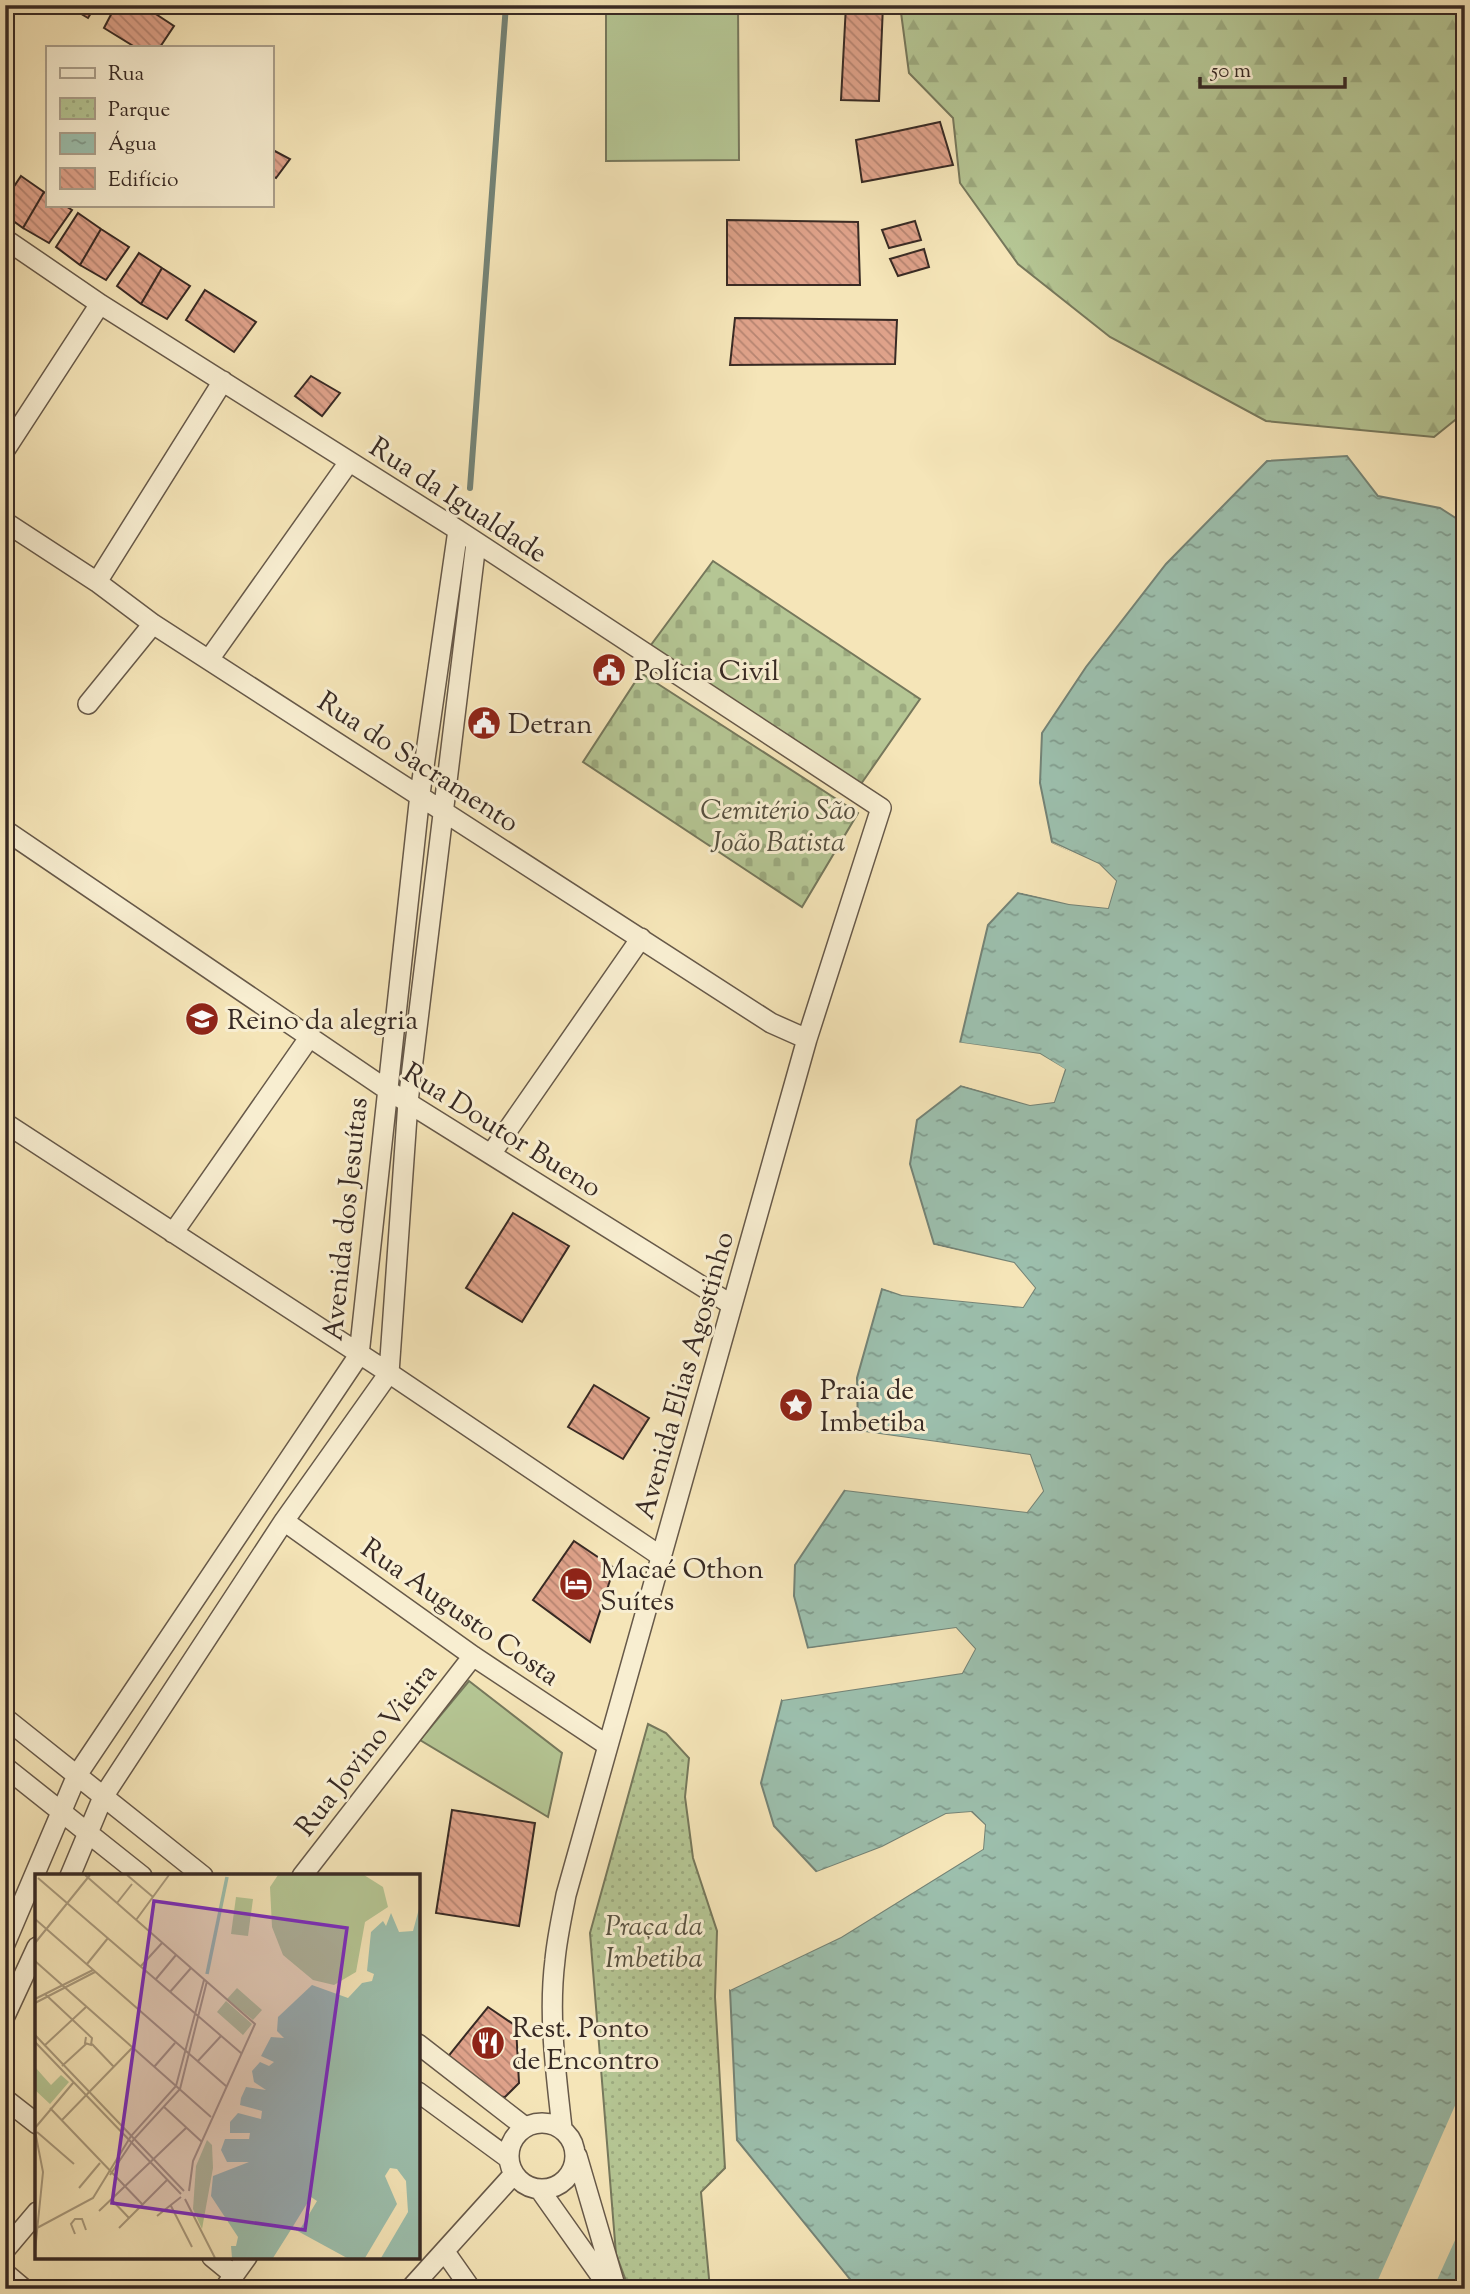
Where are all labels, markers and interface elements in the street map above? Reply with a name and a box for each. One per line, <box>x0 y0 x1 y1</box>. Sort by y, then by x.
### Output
legend <box>46 46 273 206</box>
scale bar <box>1200 46 1346 90</box>
text: 50 m <box>1210 57 1251 87</box>
text: Rua <box>108 60 145 90</box>
text: Parque <box>108 96 170 126</box>
text: Água <box>108 130 157 160</box>
text: Edifício <box>108 166 178 196</box>
street label: Rua da Igualdade <box>360 429 554 574</box>
public building icon: Polícia Civil <box>590 651 628 689</box>
place label: Polícia Civil <box>634 653 779 693</box>
street label: Rua do Sacramento <box>309 683 526 844</box>
public building icon: Detran <box>465 704 503 742</box>
place label: Detran <box>508 706 593 746</box>
park label: Cemitério São João Batista <box>700 792 856 864</box>
school or university icon: Reino da alegria <box>183 1000 221 1038</box>
place label: Reino da alegria <box>227 1002 418 1042</box>
street label: Rua Doutor Bueno <box>394 1054 609 1209</box>
street label: Avenida dos Jesuítas <box>314 1096 380 1343</box>
street label: Avenida Elias Agostinho <box>626 1227 746 1524</box>
place label: Praia de Imbetiba <box>820 1372 926 1444</box>
place icon: Praia de Imbetiba <box>777 1386 815 1424</box>
street label: Rua Augusto Costa <box>352 1530 567 1697</box>
place label: Macaé Othon Suítes <box>600 1551 764 1623</box>
hotel icon: Macaé Othon Suítes <box>557 1565 595 1603</box>
street label: Rua Jovino Vieira <box>287 1656 448 1846</box>
inset map <box>35 1874 420 2259</box>
park label: Praça da Imbetiba <box>605 1908 703 1980</box>
place label: Rest. Ponto de Encontro <box>512 2010 659 2082</box>
restaurant icon: Rest. Ponto de Encontro <box>469 2024 507 2062</box>

